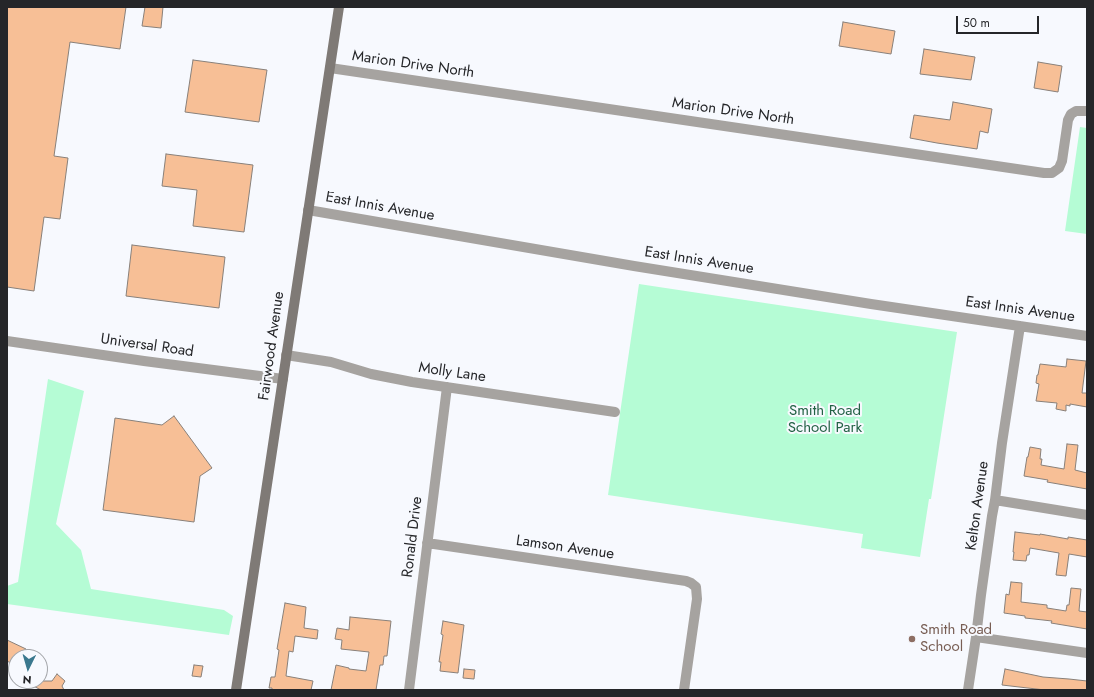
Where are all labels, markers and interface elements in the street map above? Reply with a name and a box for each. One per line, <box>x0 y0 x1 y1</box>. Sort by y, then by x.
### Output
scale bar <box>958 8 1041 34</box>
text: 50 m <box>963 14 990 32</box>
street label: Marion Drive North <box>351 48 475 82</box>
street label: Marion Drive North <box>671 95 795 129</box>
street label: East Innis Avenue <box>324 189 436 225</box>
street label: East Innis Avenue <box>643 243 755 279</box>
street label: Fairwood Avenue <box>255 290 289 402</box>
street label: East Innis Avenue <box>964 293 1076 327</box>
street label: Universal Road <box>99 331 195 361</box>
street label: Molly Lane <box>417 359 487 387</box>
park label: Smith Road School Park <box>788 402 862 437</box>
street label: Kelton Avenue <box>963 460 993 552</box>
street label: Ronald Drive <box>399 495 427 579</box>
street label: Lamson Avenue <box>515 532 615 564</box>
place label: Smith Road School <box>920 621 992 656</box>
marker: Smith Road School <box>907 634 917 644</box>
north arrow <box>8 649 48 689</box>
text: N <box>22 672 32 688</box>

